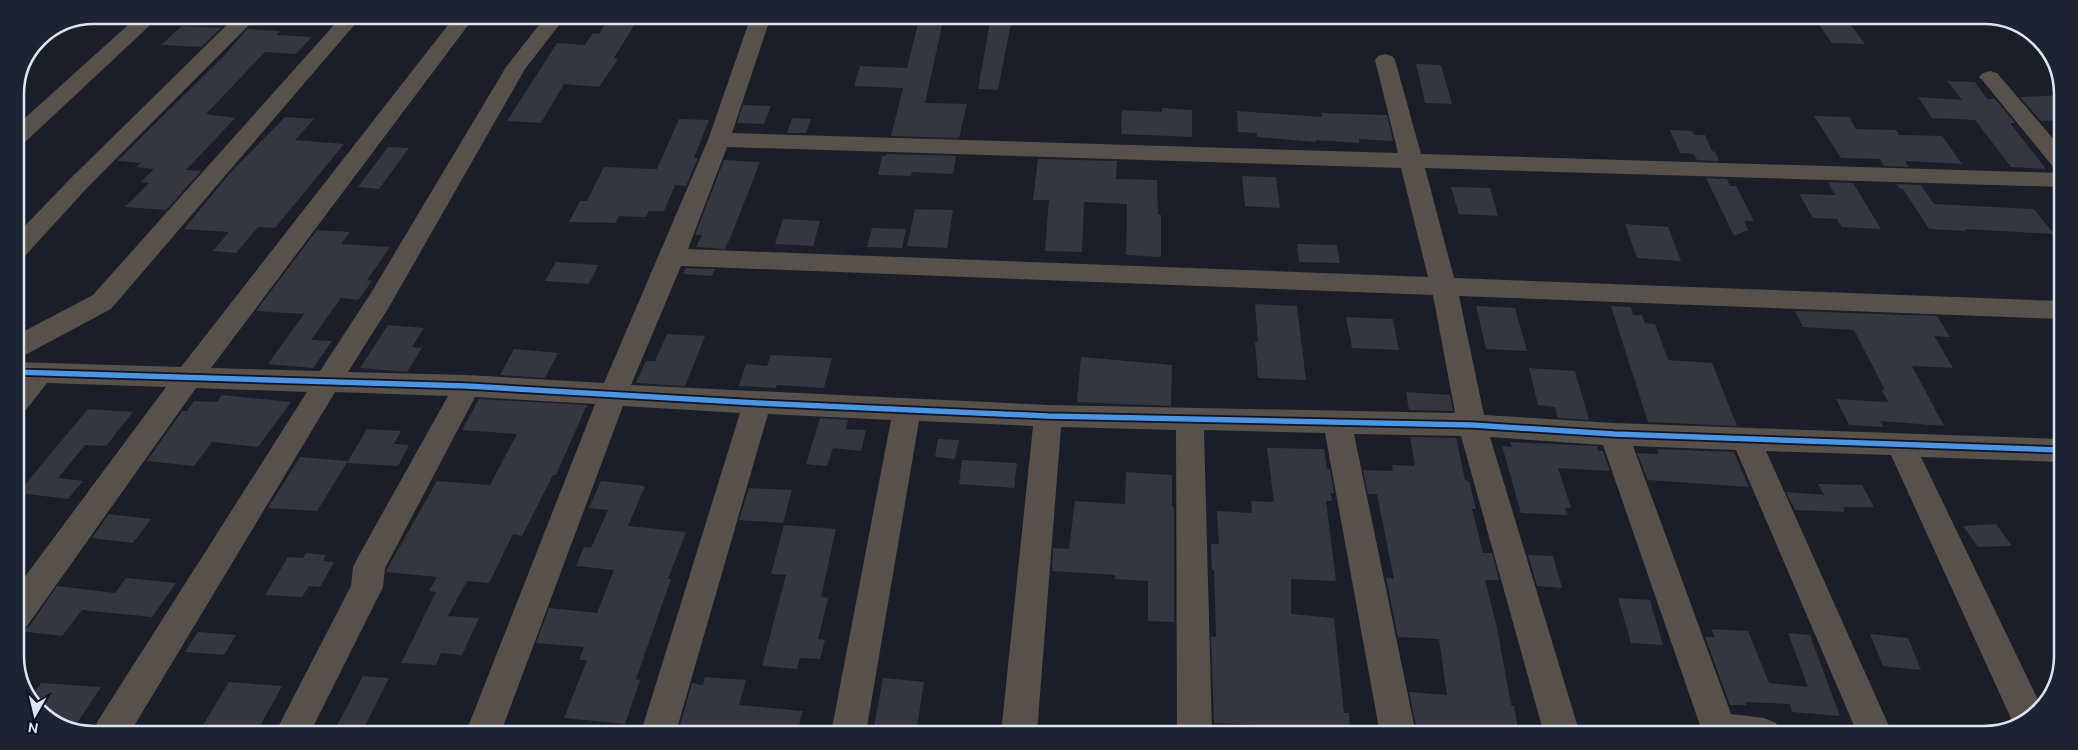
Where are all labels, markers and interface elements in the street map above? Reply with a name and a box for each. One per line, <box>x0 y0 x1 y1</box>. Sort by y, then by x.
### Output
north arrow <box>10 690 60 740</box>
text: N <box>27 719 39 737</box>

